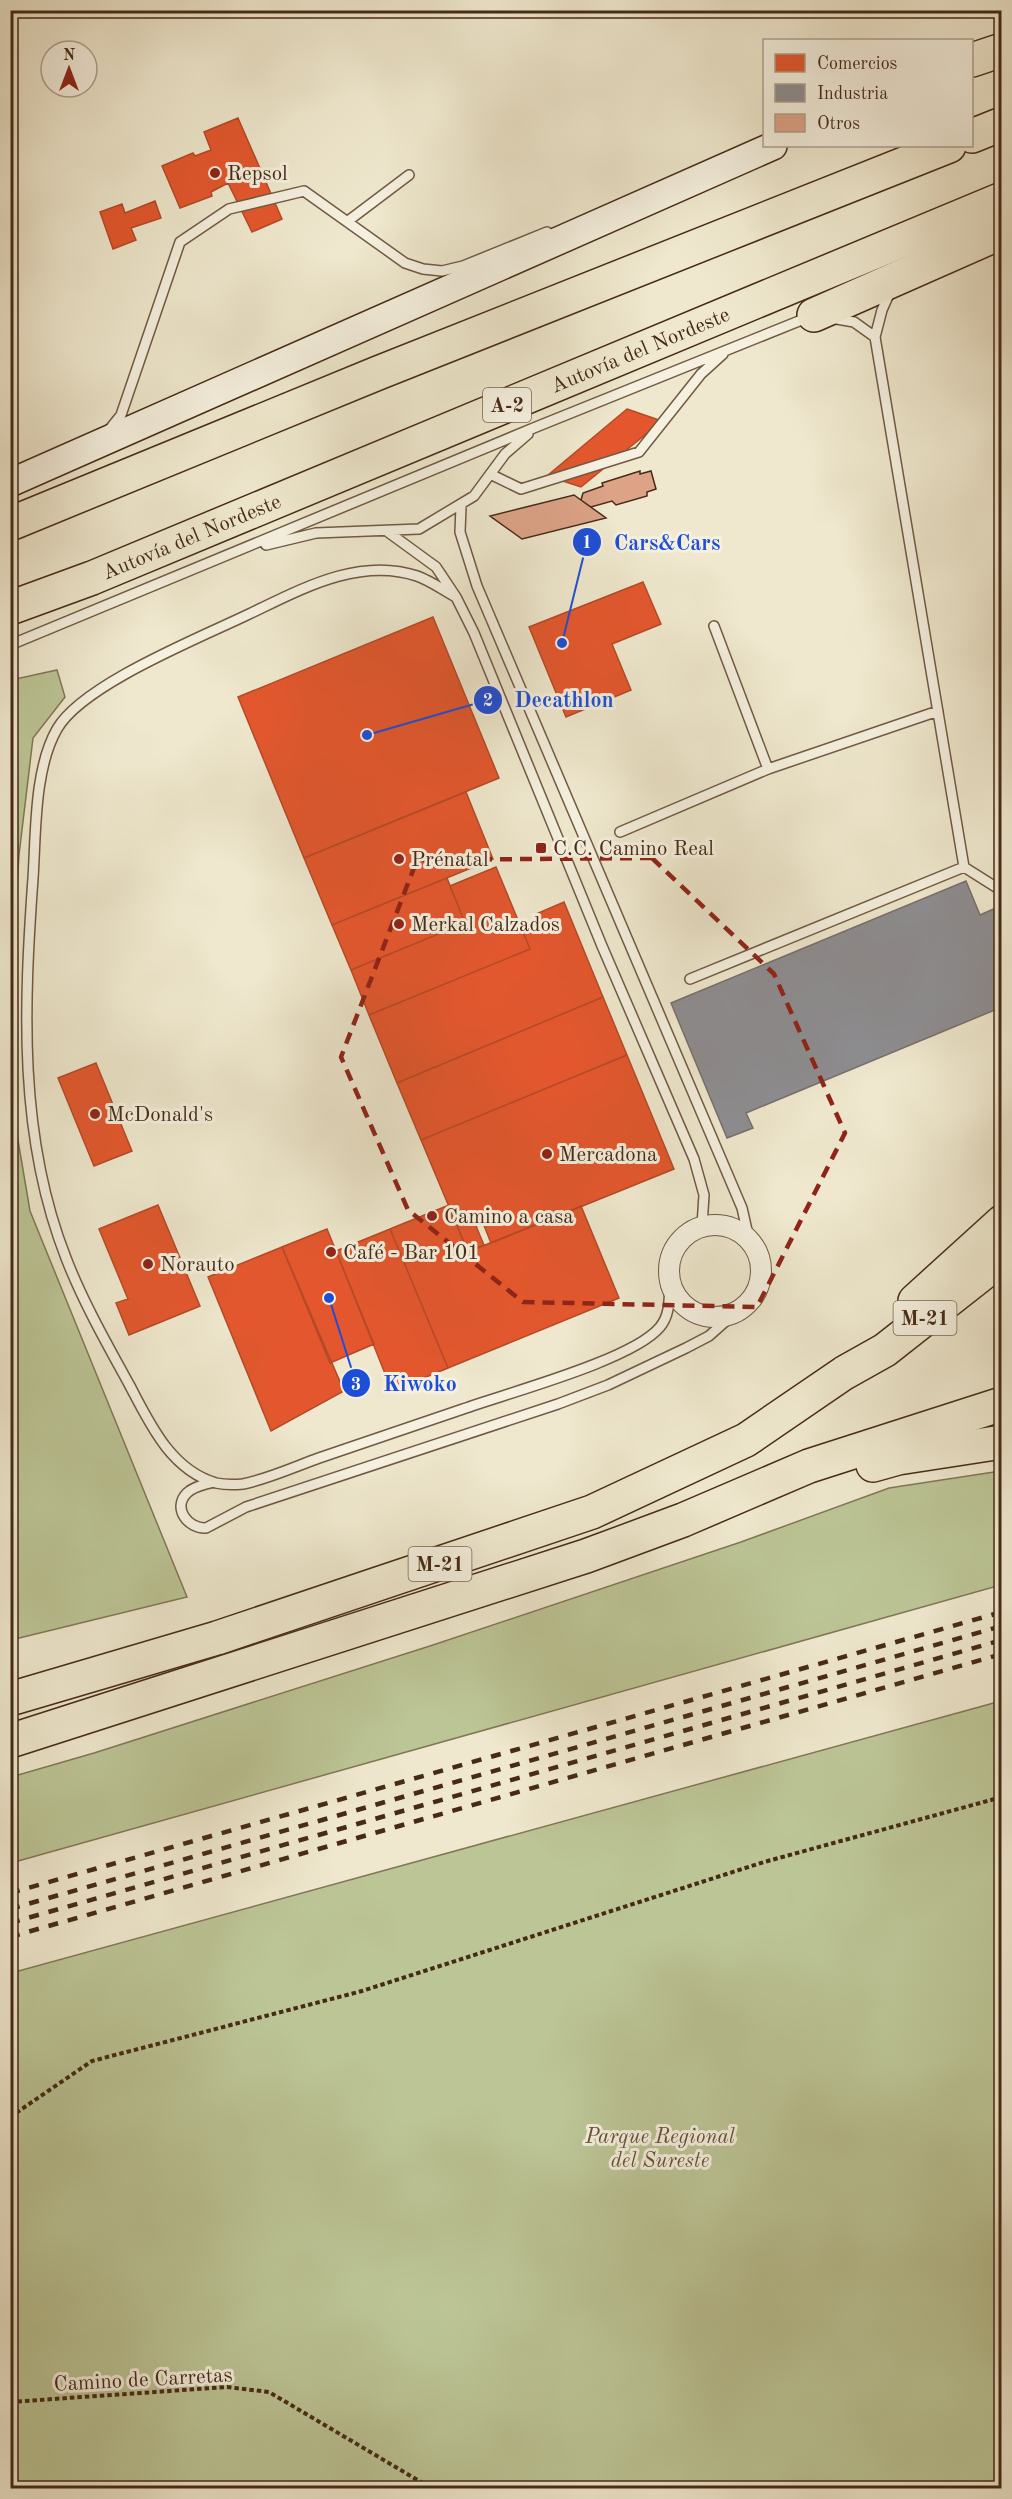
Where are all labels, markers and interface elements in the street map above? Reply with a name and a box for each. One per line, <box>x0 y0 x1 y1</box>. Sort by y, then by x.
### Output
north arrow <box>39 39 99 99</box>
legend <box>763 39 973 147</box>
text: N <box>63 48 76 64</box>
text: Comercios <box>817 55 898 73</box>
text: Industria <box>817 85 888 103</box>
text: Otros <box>817 115 860 133</box>
place label: Repsol <box>227 164 288 185</box>
marker: Repsol <box>208 166 222 180</box>
street label: Autovía del Nordeste <box>548 305 733 398</box>
road number: A-2 <box>483 388 531 422</box>
street label: Autovía del Nordeste <box>100 491 284 584</box>
callout: Cars&Cars <box>572 522 732 562</box>
text: Cars&Cars <box>614 533 720 555</box>
text: 1 <box>582 534 592 552</box>
callout: Decathlon <box>473 680 626 720</box>
text: Decathlon <box>514 690 614 712</box>
text: 2 <box>483 692 493 710</box>
place label: C.C. Camino Real <box>553 839 714 860</box>
marker: C.C. Camino Real <box>534 841 548 855</box>
place label: Prénatal <box>411 850 489 871</box>
marker: Prénatal <box>392 852 406 866</box>
place label: Merkal Calzados <box>411 915 560 936</box>
marker: Merkal Calzados <box>392 917 406 931</box>
place label: McDonald's <box>107 1105 213 1126</box>
marker: McDonald's <box>88 1107 102 1121</box>
place label: Mercadona <box>559 1145 658 1166</box>
marker: Mercadona <box>540 1147 554 1161</box>
place label: Camino a casa <box>444 1207 574 1228</box>
marker: Camino a casa <box>425 1209 439 1223</box>
place label: Café - Bar 101 <box>343 1243 479 1264</box>
marker: Café - Bar 101 <box>324 1245 338 1259</box>
place label: Norauto <box>160 1255 235 1276</box>
marker: Norauto <box>141 1257 155 1271</box>
road number: M-21 <box>894 1301 956 1335</box>
callout: Kiwoko <box>341 1363 469 1403</box>
text: Kiwoko <box>383 1374 457 1396</box>
text: 3 <box>351 1376 361 1394</box>
road number: M-21 <box>408 1547 472 1581</box>
park label: Parque Regional del Sureste <box>584 2127 735 2172</box>
street label: Camino de Carretas <box>53 2365 233 2396</box>

